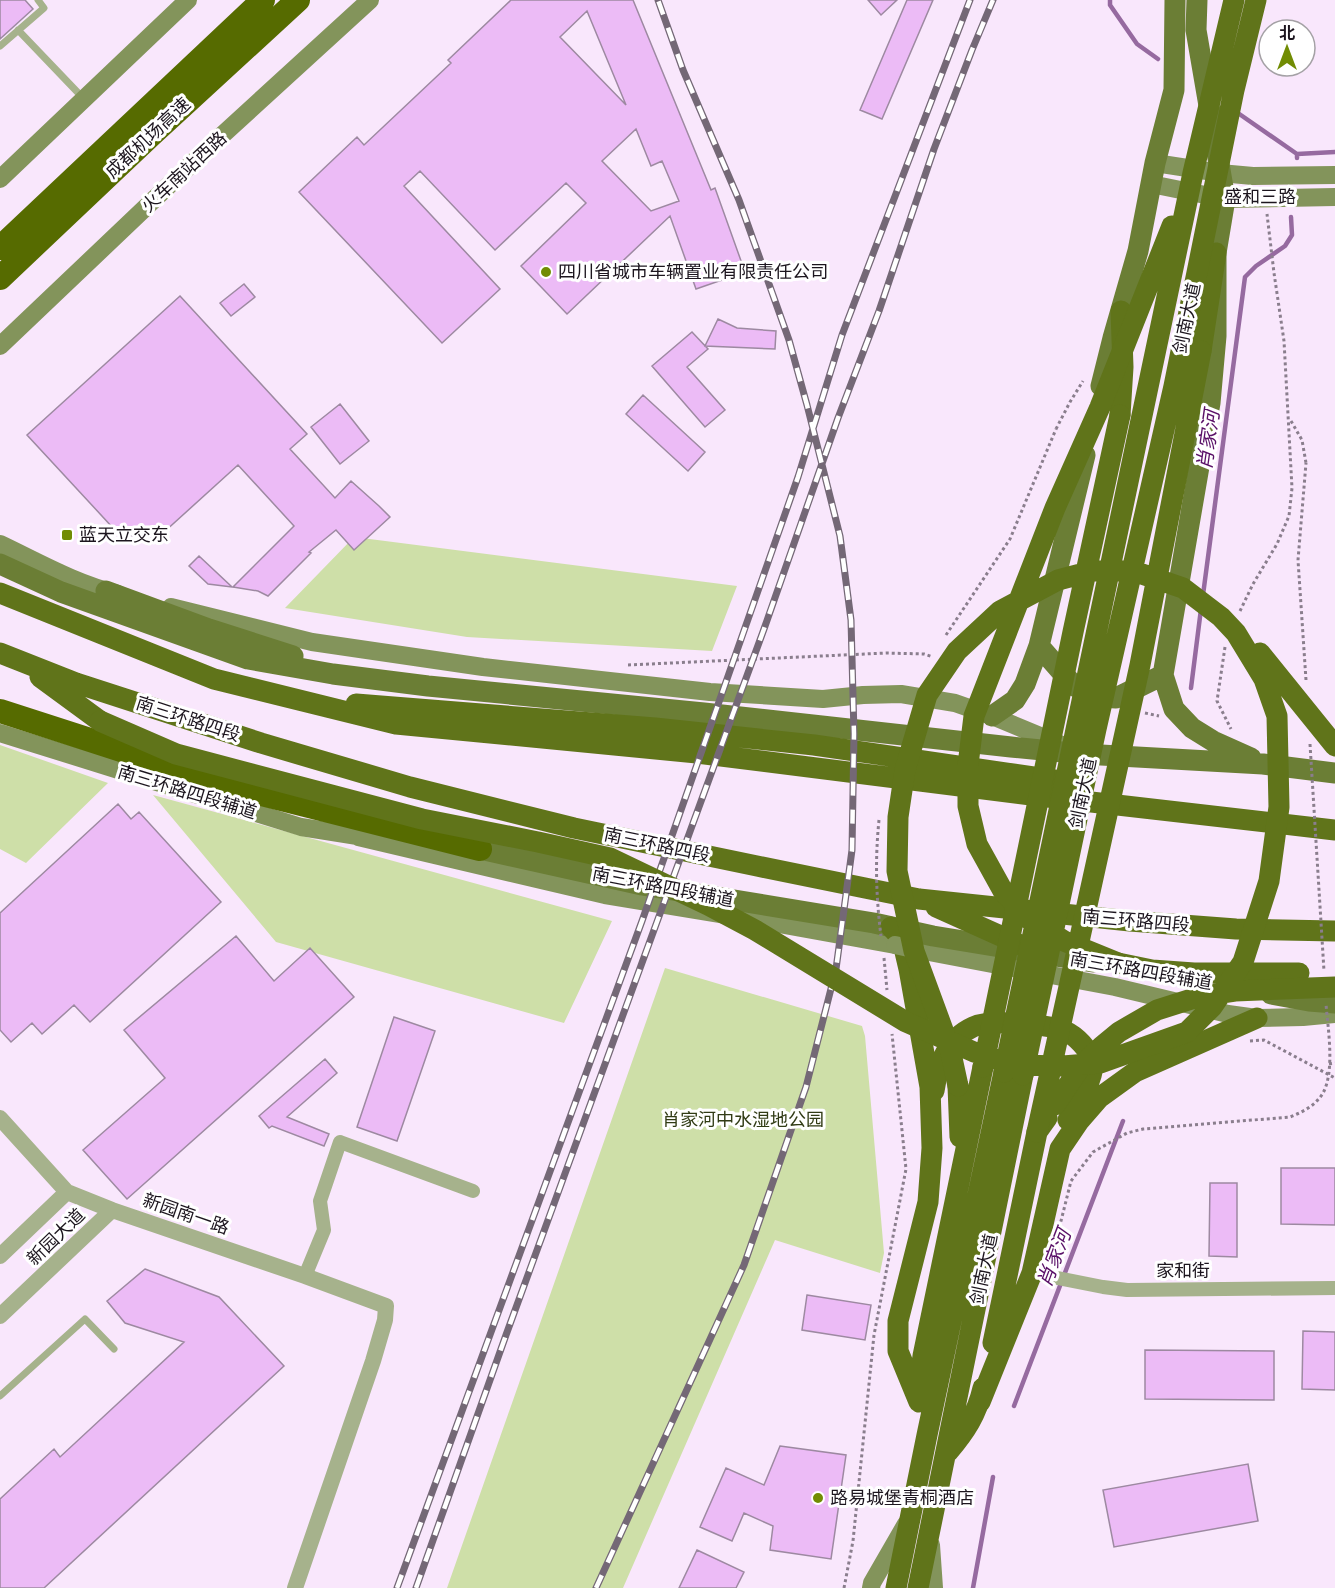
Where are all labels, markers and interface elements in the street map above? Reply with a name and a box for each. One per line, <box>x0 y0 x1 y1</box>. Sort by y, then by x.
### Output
north arrow <box>1257 18 1317 78</box>
text: 北 <box>1279 25 1295 42</box>
street label: 成都机场高速 <box>102 94 194 182</box>
street label: 火车南站西路 <box>138 128 230 216</box>
street label: 盛和三路 <box>1224 187 1296 207</box>
place label: 四川省城市车辆置业有限责任公司 <box>558 262 828 282</box>
marker: 四川省城市车辆置业有限责任公司 <box>539 265 553 279</box>
street label: 剑南大道 <box>1170 281 1204 355</box>
water label: 肖家河 <box>1193 405 1224 471</box>
place label: 蓝天立交东 <box>79 525 169 545</box>
marker: 蓝天立交东 <box>60 528 74 542</box>
street label: 南三环路四段 <box>134 693 242 745</box>
street label: 剑南大道 <box>1066 756 1100 830</box>
street label: 南三环路四段辅道 <box>115 761 259 823</box>
street label: 南三环路四段 <box>602 824 712 866</box>
street label: 南三环路四段辅道 <box>590 863 736 911</box>
street label: 南三环路四段 <box>1081 906 1191 936</box>
street label: 南三环路四段辅道 <box>1068 949 1214 993</box>
park label: 肖家河中水湿地公园 <box>662 1110 824 1130</box>
street label: 新园南一路 <box>140 1190 232 1238</box>
street label: 新园大道 <box>23 1205 89 1269</box>
water label: 肖家河 <box>1033 1222 1076 1290</box>
street label: 剑南大道 <box>967 1232 1001 1306</box>
street label: 家和街 <box>1156 1261 1210 1281</box>
place label: 路易城堡青桐酒店 <box>830 1488 974 1508</box>
marker: 路易城堡青桐酒店 <box>811 1491 825 1505</box>

